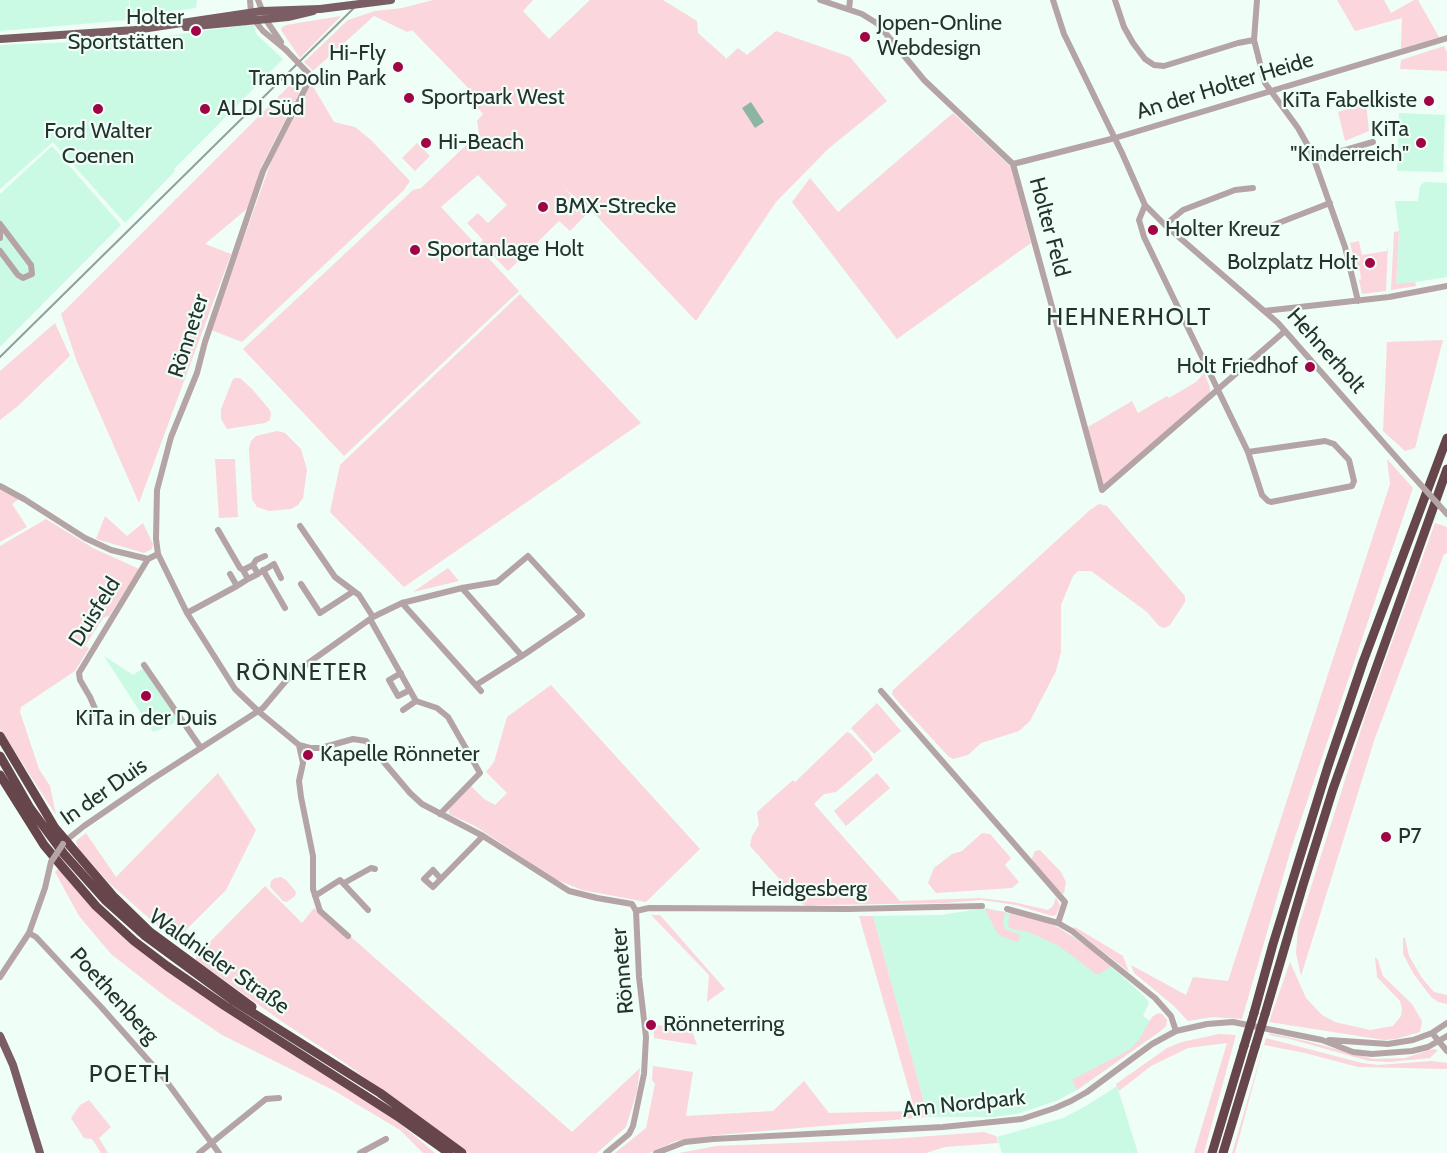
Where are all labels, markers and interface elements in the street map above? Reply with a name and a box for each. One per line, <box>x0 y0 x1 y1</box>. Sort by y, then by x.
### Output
place label: Holter Sportstätten <box>67 5 184 56</box>
place label: Jopen-Online Webdesign <box>877 11 1002 62</box>
marker: Holter Sportstätten <box>189 24 203 38</box>
marker: Jopen-Online Webdesign <box>858 30 872 44</box>
place label: Hi-Fly Trampolin Park <box>248 41 386 92</box>
street label: An der Holter Heide <box>1133 47 1317 125</box>
marker: Hi-Fly Trampolin Park <box>391 60 405 74</box>
place label: Sportpark West <box>421 85 565 111</box>
place label: KiTa Fabelkiste <box>1282 88 1417 114</box>
marker: Sportpark West <box>402 91 416 105</box>
marker: KiTa Fabelkiste <box>1422 94 1436 108</box>
place label: ALDI Süd <box>217 96 305 122</box>
marker: Ford Walter Coenen <box>91 102 105 116</box>
marker: ALDI Süd <box>198 102 212 116</box>
place label: KiTa "Kinderreich" <box>1290 117 1409 168</box>
place label: Ford Walter Coenen <box>44 119 152 170</box>
place label: Hi-Beach <box>438 130 524 156</box>
marker: Hi-Beach <box>419 136 433 150</box>
marker: KiTa "Kinderreich" <box>1414 136 1428 150</box>
street label: Holter Feld <box>1023 174 1075 280</box>
place label: BMX-Strecke <box>555 194 676 220</box>
marker: BMX-Strecke <box>536 200 550 214</box>
place label: Holter Kreuz <box>1165 217 1280 243</box>
marker: Holter Kreuz <box>1146 223 1160 237</box>
place label: Sportanlage Holt <box>427 237 584 263</box>
marker: Sportanlage Holt <box>408 243 422 257</box>
place label: Bolzplatz Holt <box>1227 250 1358 276</box>
marker: Bolzplatz Holt <box>1363 256 1377 270</box>
street label: Rönneter <box>163 291 215 381</box>
street label: Hehnerholt <box>1281 303 1371 399</box>
district label: HEHNERHOLT <box>1046 304 1212 332</box>
place label: Holt Friedhof <box>1176 354 1298 380</box>
marker: Holt Friedhof <box>1303 360 1317 374</box>
street label: Duisfeld <box>63 572 127 652</box>
district label: RÖNNETER <box>236 659 368 687</box>
marker: KiTa in der Duis <box>139 689 153 703</box>
place label: KiTa in der Duis <box>75 706 217 732</box>
place label: Kapelle Rönneter <box>320 742 479 768</box>
marker: Kapelle Rönneter <box>301 748 315 762</box>
street label: In der Duis <box>56 753 152 831</box>
place label: P7 <box>1398 824 1422 850</box>
marker: P7 <box>1379 830 1393 844</box>
street label: Heidgesberg <box>751 877 867 903</box>
street label: Waldnieler Straße <box>144 904 294 1020</box>
street label: Rönneter <box>606 927 640 1015</box>
street label: Poethenberg <box>64 943 164 1049</box>
place label: Rönneterring <box>663 1012 784 1038</box>
marker: Rönneterring <box>644 1018 658 1032</box>
district label: POETH <box>89 1061 171 1089</box>
street label: Am Nordpark <box>901 1084 1027 1124</box>

